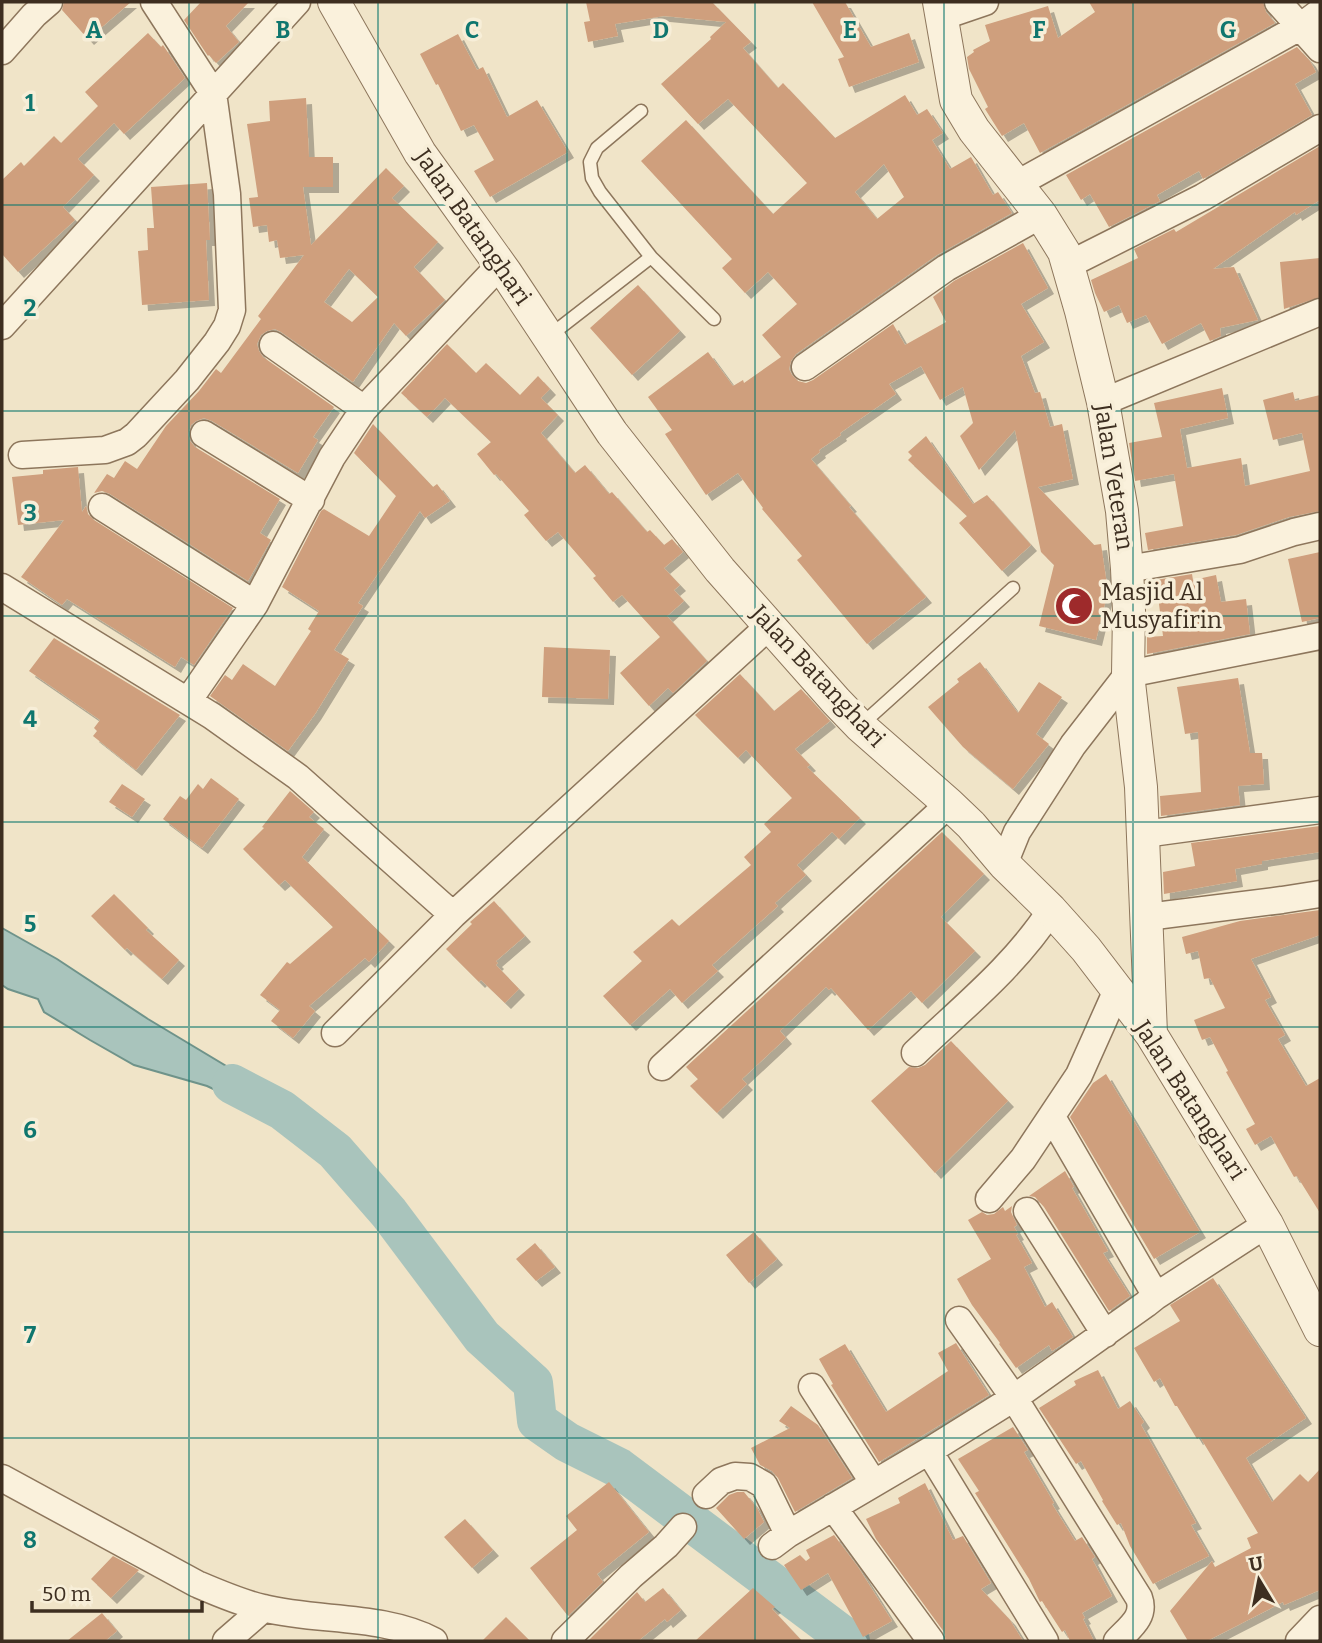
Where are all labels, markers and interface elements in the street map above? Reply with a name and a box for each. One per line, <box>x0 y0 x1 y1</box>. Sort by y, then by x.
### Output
text: A <box>86 16 103 44</box>
text: B <box>276 16 290 44</box>
text: C <box>465 16 479 44</box>
text: D <box>653 16 669 44</box>
text: E <box>843 16 857 44</box>
text: F <box>1033 16 1046 44</box>
text: G <box>1220 16 1237 44</box>
text: 1 <box>25 89 35 117</box>
street label: Jalan Batanghari <box>408 143 537 310</box>
text: 2 <box>24 294 37 322</box>
street label: Jalan Veteran <box>1088 401 1139 552</box>
text: 3 <box>23 499 37 527</box>
place label: Masjid Al Musyafirin <box>1101 578 1222 634</box>
mosque icon: Masjid Al Musyafirin <box>1053 585 1095 627</box>
street label: Jalan Batanghari <box>744 599 891 753</box>
text: 4 <box>23 705 37 733</box>
text: 5 <box>24 910 36 938</box>
street label: Jalan Batanghari <box>1128 1015 1252 1185</box>
text: 6 <box>23 1116 37 1144</box>
text: 7 <box>24 1321 37 1349</box>
text: 8 <box>23 1526 37 1554</box>
north arrow <box>1224 1545 1294 1615</box>
text: U <box>1247 1551 1265 1576</box>
scale bar <box>32 1570 201 1614</box>
text: 50 m <box>42 1581 91 1607</box>

